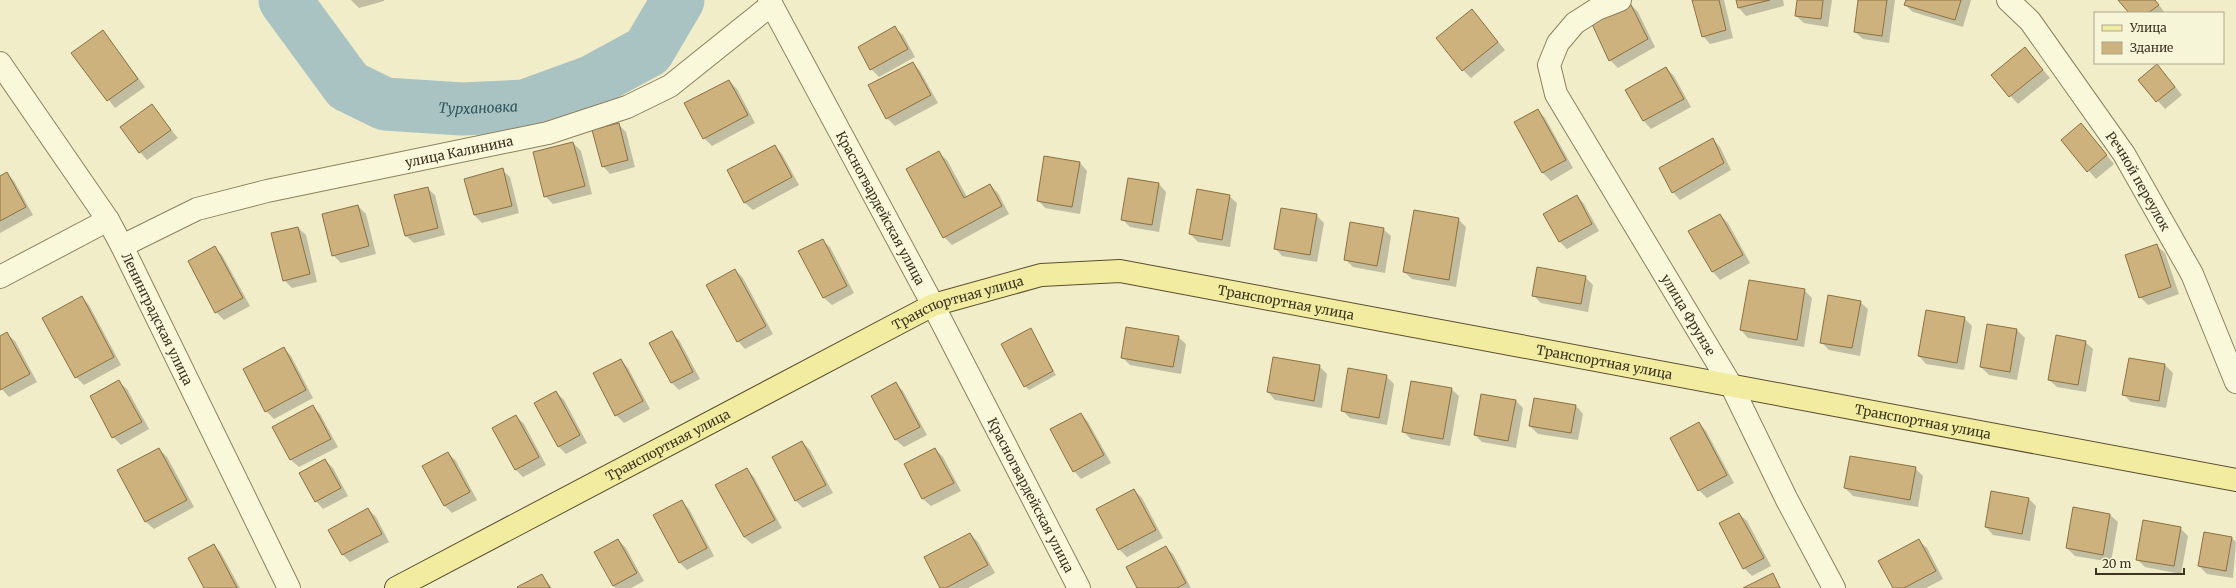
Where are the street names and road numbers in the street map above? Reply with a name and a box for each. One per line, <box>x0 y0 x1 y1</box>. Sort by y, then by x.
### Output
street label: Красногвардейская улица <box>832 128 929 288</box>
street label: Речной переулок <box>2102 128 2174 235</box>
street label: улица Калинина <box>404 132 515 171</box>
street label: Ленинградская улица <box>118 250 197 388</box>
street label: улица Фрунзе <box>1657 271 1719 359</box>
street label: Транспортная улица <box>889 272 1025 334</box>
street label: Транспортная улица <box>1216 281 1355 324</box>
street label: Транспортная улица <box>1535 341 1674 383</box>
street label: Транспортная улица <box>1853 401 1992 443</box>
street label: Транспортная улица <box>603 406 733 485</box>
street label: Красногвардейская улица <box>984 415 1078 576</box>

